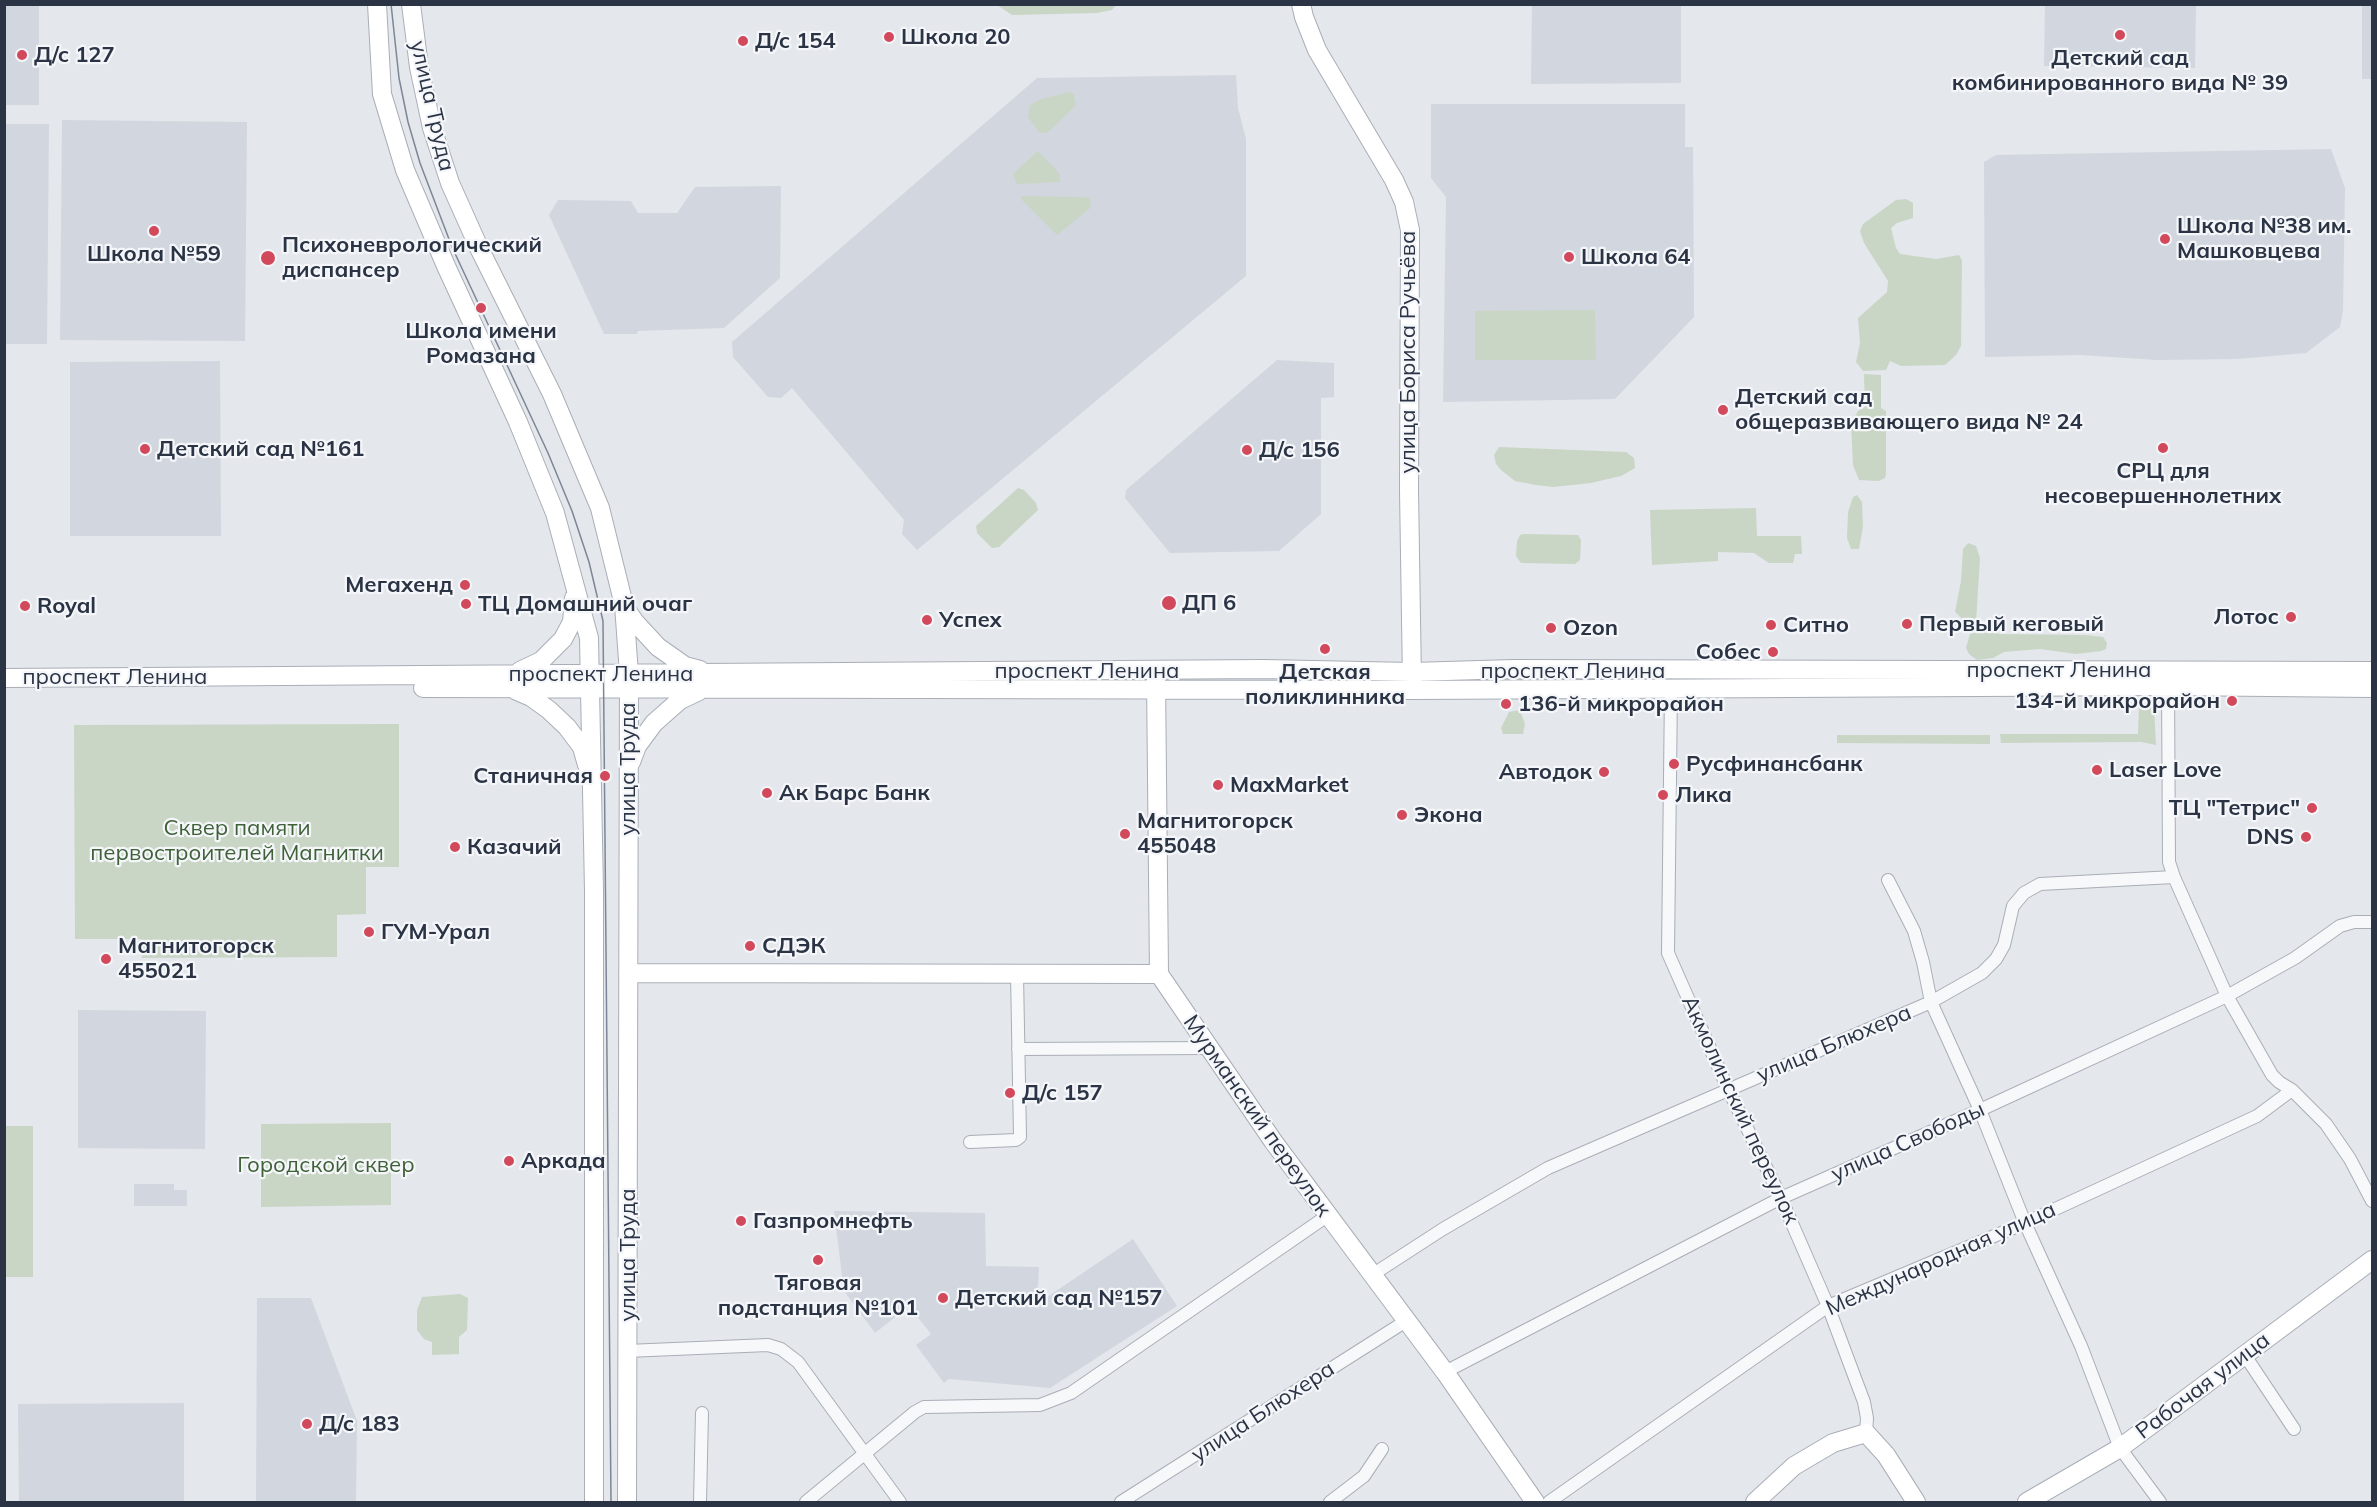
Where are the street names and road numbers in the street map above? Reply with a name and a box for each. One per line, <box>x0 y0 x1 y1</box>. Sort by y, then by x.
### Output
street label: улица Труда <box>404 38 460 174</box>
street label: улица Бориса Ручьёва <box>1395 231 1421 473</box>
street label: проспект Ленина <box>1966 657 2152 683</box>
street label: проспект Ленина <box>994 658 1180 684</box>
street label: проспект Ленина <box>1480 658 1666 684</box>
street label: проспект Ленина <box>508 661 694 687</box>
street label: проспект Ленина <box>22 664 208 690</box>
street label: улица Труда <box>615 702 641 836</box>
street label: Акмолинский переулок <box>1675 992 1805 1228</box>
street label: улица Блюхера <box>1753 1000 1915 1088</box>
street label: Мурманский переулок <box>1177 1010 1337 1222</box>
street label: улица Свободы <box>1827 1096 1989 1188</box>
street label: улица Труда <box>615 1188 641 1322</box>
street label: Международная улица <box>1822 1196 2060 1322</box>
street label: Рабочая улица <box>2131 1327 2275 1445</box>
street label: улица Блюхера <box>1186 1356 1340 1468</box>

